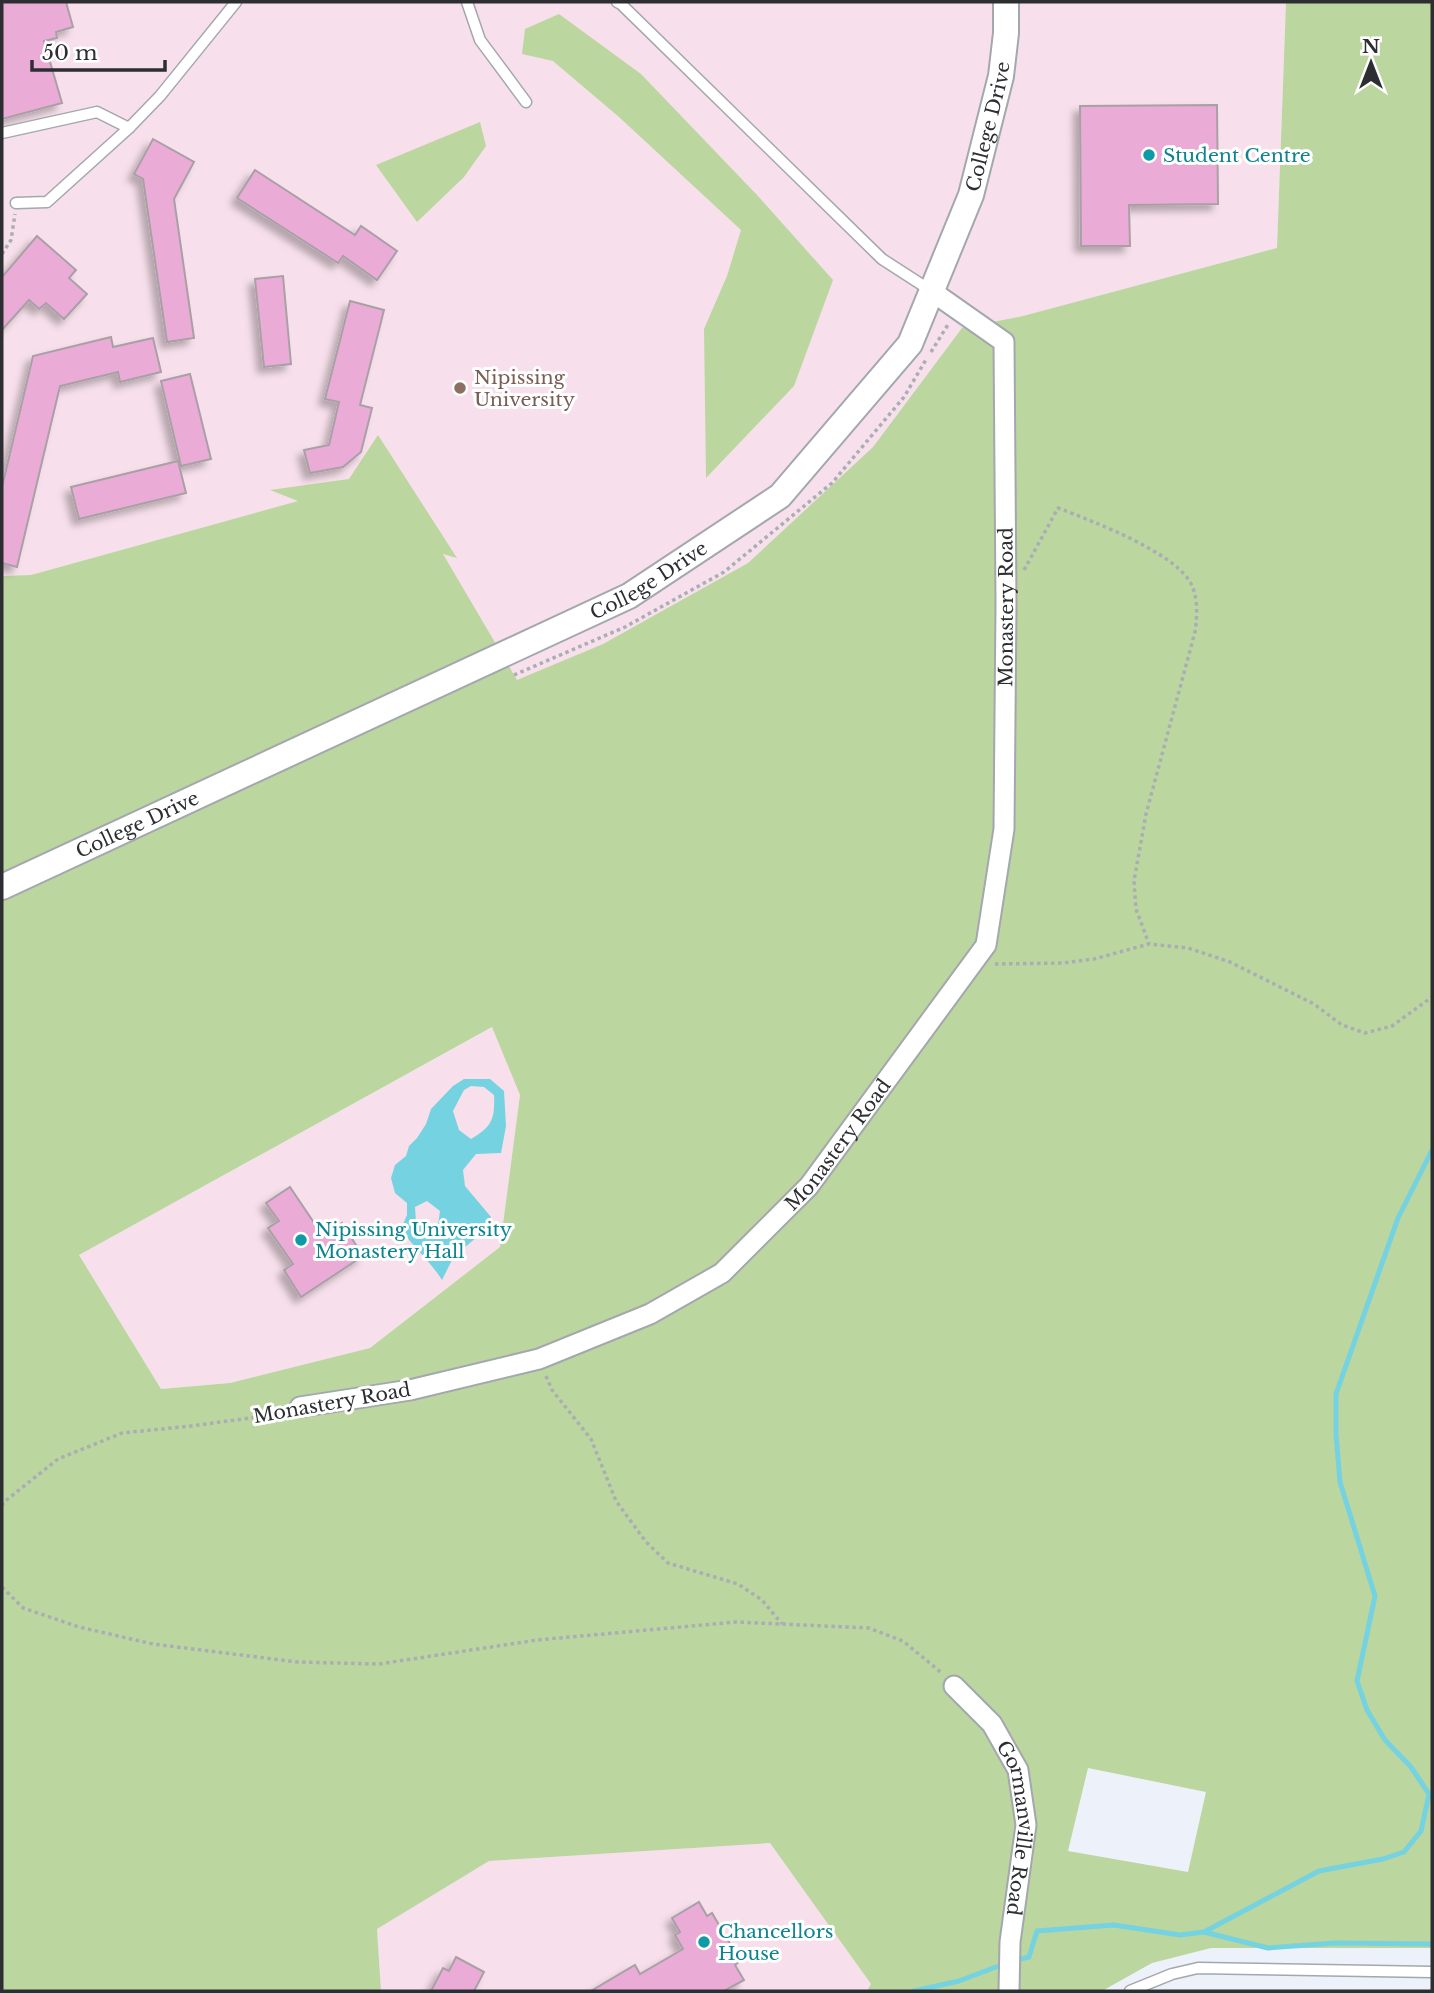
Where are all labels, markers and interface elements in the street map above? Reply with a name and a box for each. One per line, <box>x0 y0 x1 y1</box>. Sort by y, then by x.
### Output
scale bar <box>32 28 164 72</box>
north arrow <box>1336 28 1406 98</box>
text: N <box>1362 35 1380 58</box>
text: 50 m <box>42 40 98 66</box>
street label: College Drive <box>961 60 1014 194</box>
place label: Student Centre <box>1163 144 1311 167</box>
marker: Student Centre <box>1141 147 1157 163</box>
place label: Nipissing University <box>474 366 575 411</box>
marker: Nipissing University <box>452 380 468 396</box>
street label: Monastery Road <box>994 527 1018 687</box>
street label: College Drive <box>586 536 711 624</box>
street label: College Drive <box>72 786 202 863</box>
street label: Monastery Road <box>780 1074 895 1215</box>
place label: Nipissing University Monastery Hall <box>315 1218 512 1263</box>
marker: Nipissing University Monastery Hall <box>293 1232 309 1248</box>
street label: Monastery Road <box>251 1378 413 1428</box>
street label: Gormanville Road <box>992 1736 1038 1917</box>
place label: Chancellors House <box>718 1920 833 1965</box>
marker: Chancellors House <box>696 1934 712 1950</box>

